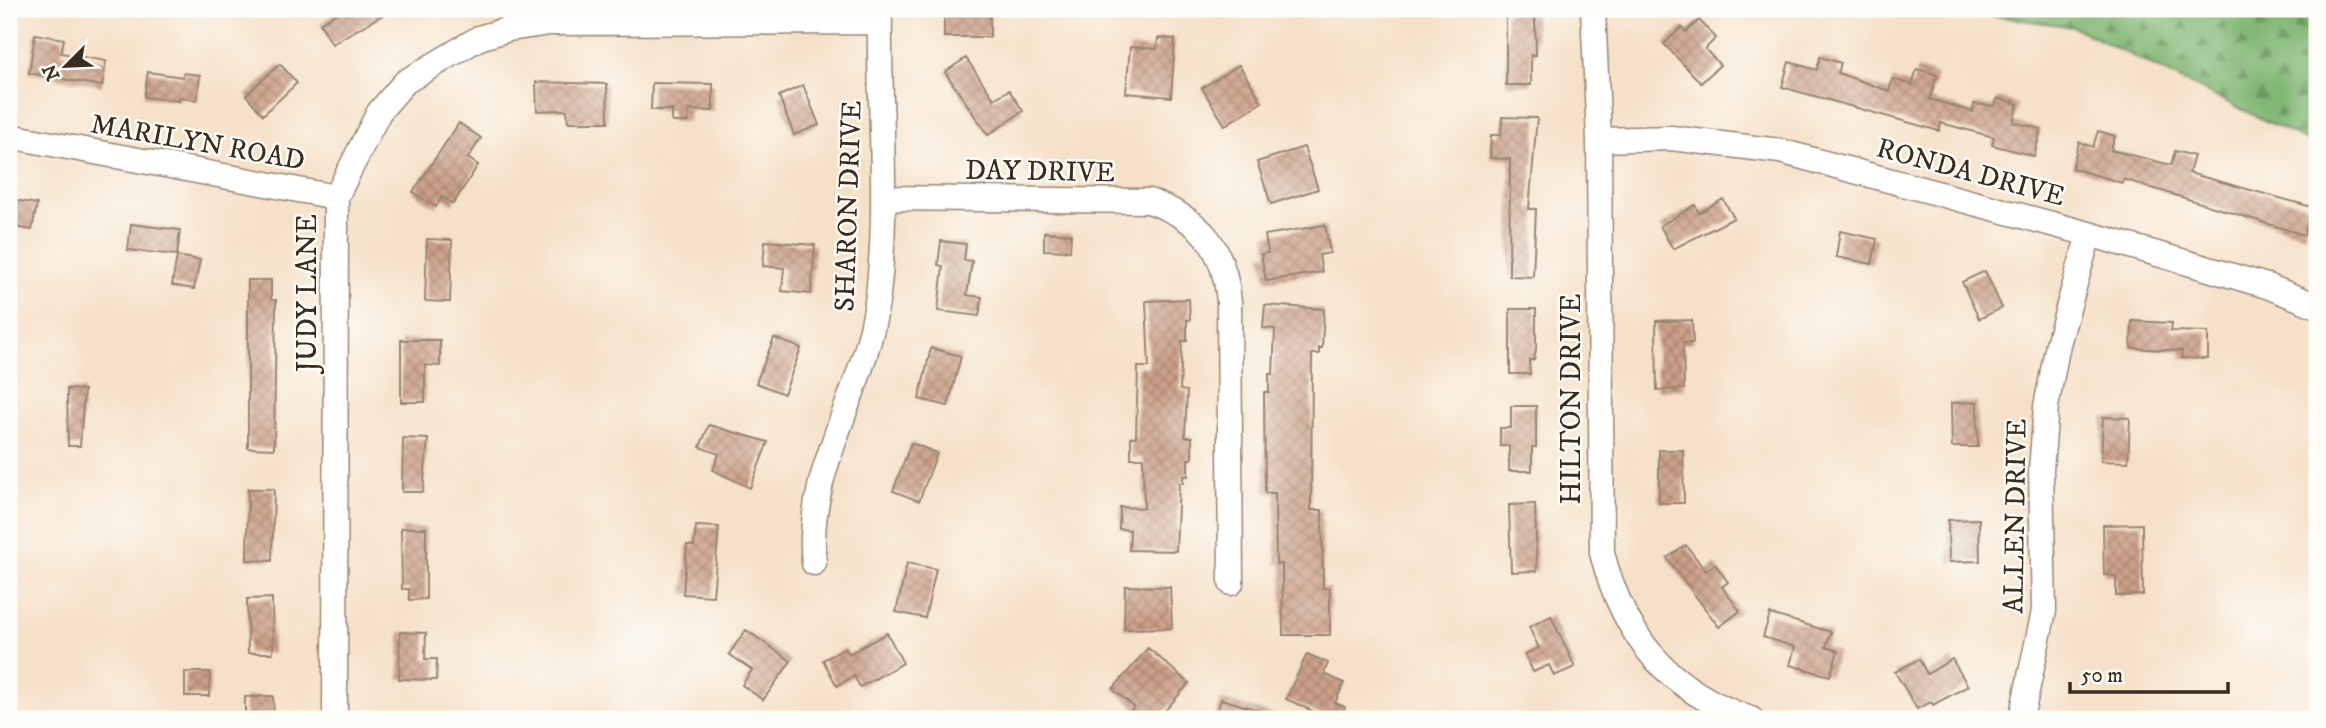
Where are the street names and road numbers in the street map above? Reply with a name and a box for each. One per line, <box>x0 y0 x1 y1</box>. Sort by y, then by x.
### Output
street label: SHARON DRIVE <box>827 100 870 312</box>
street label: MARILYN ROAD <box>88 106 308 179</box>
street label: RONDA DRIVE <box>1873 130 2069 214</box>
street label: DAY DRIVE <box>965 153 1115 190</box>
street label: JUDY LANE <box>290 214 325 375</box>
street label: HILTON DRIVE <box>1554 293 1589 505</box>
street label: ALLEN DRIVE <box>1996 418 2035 614</box>

